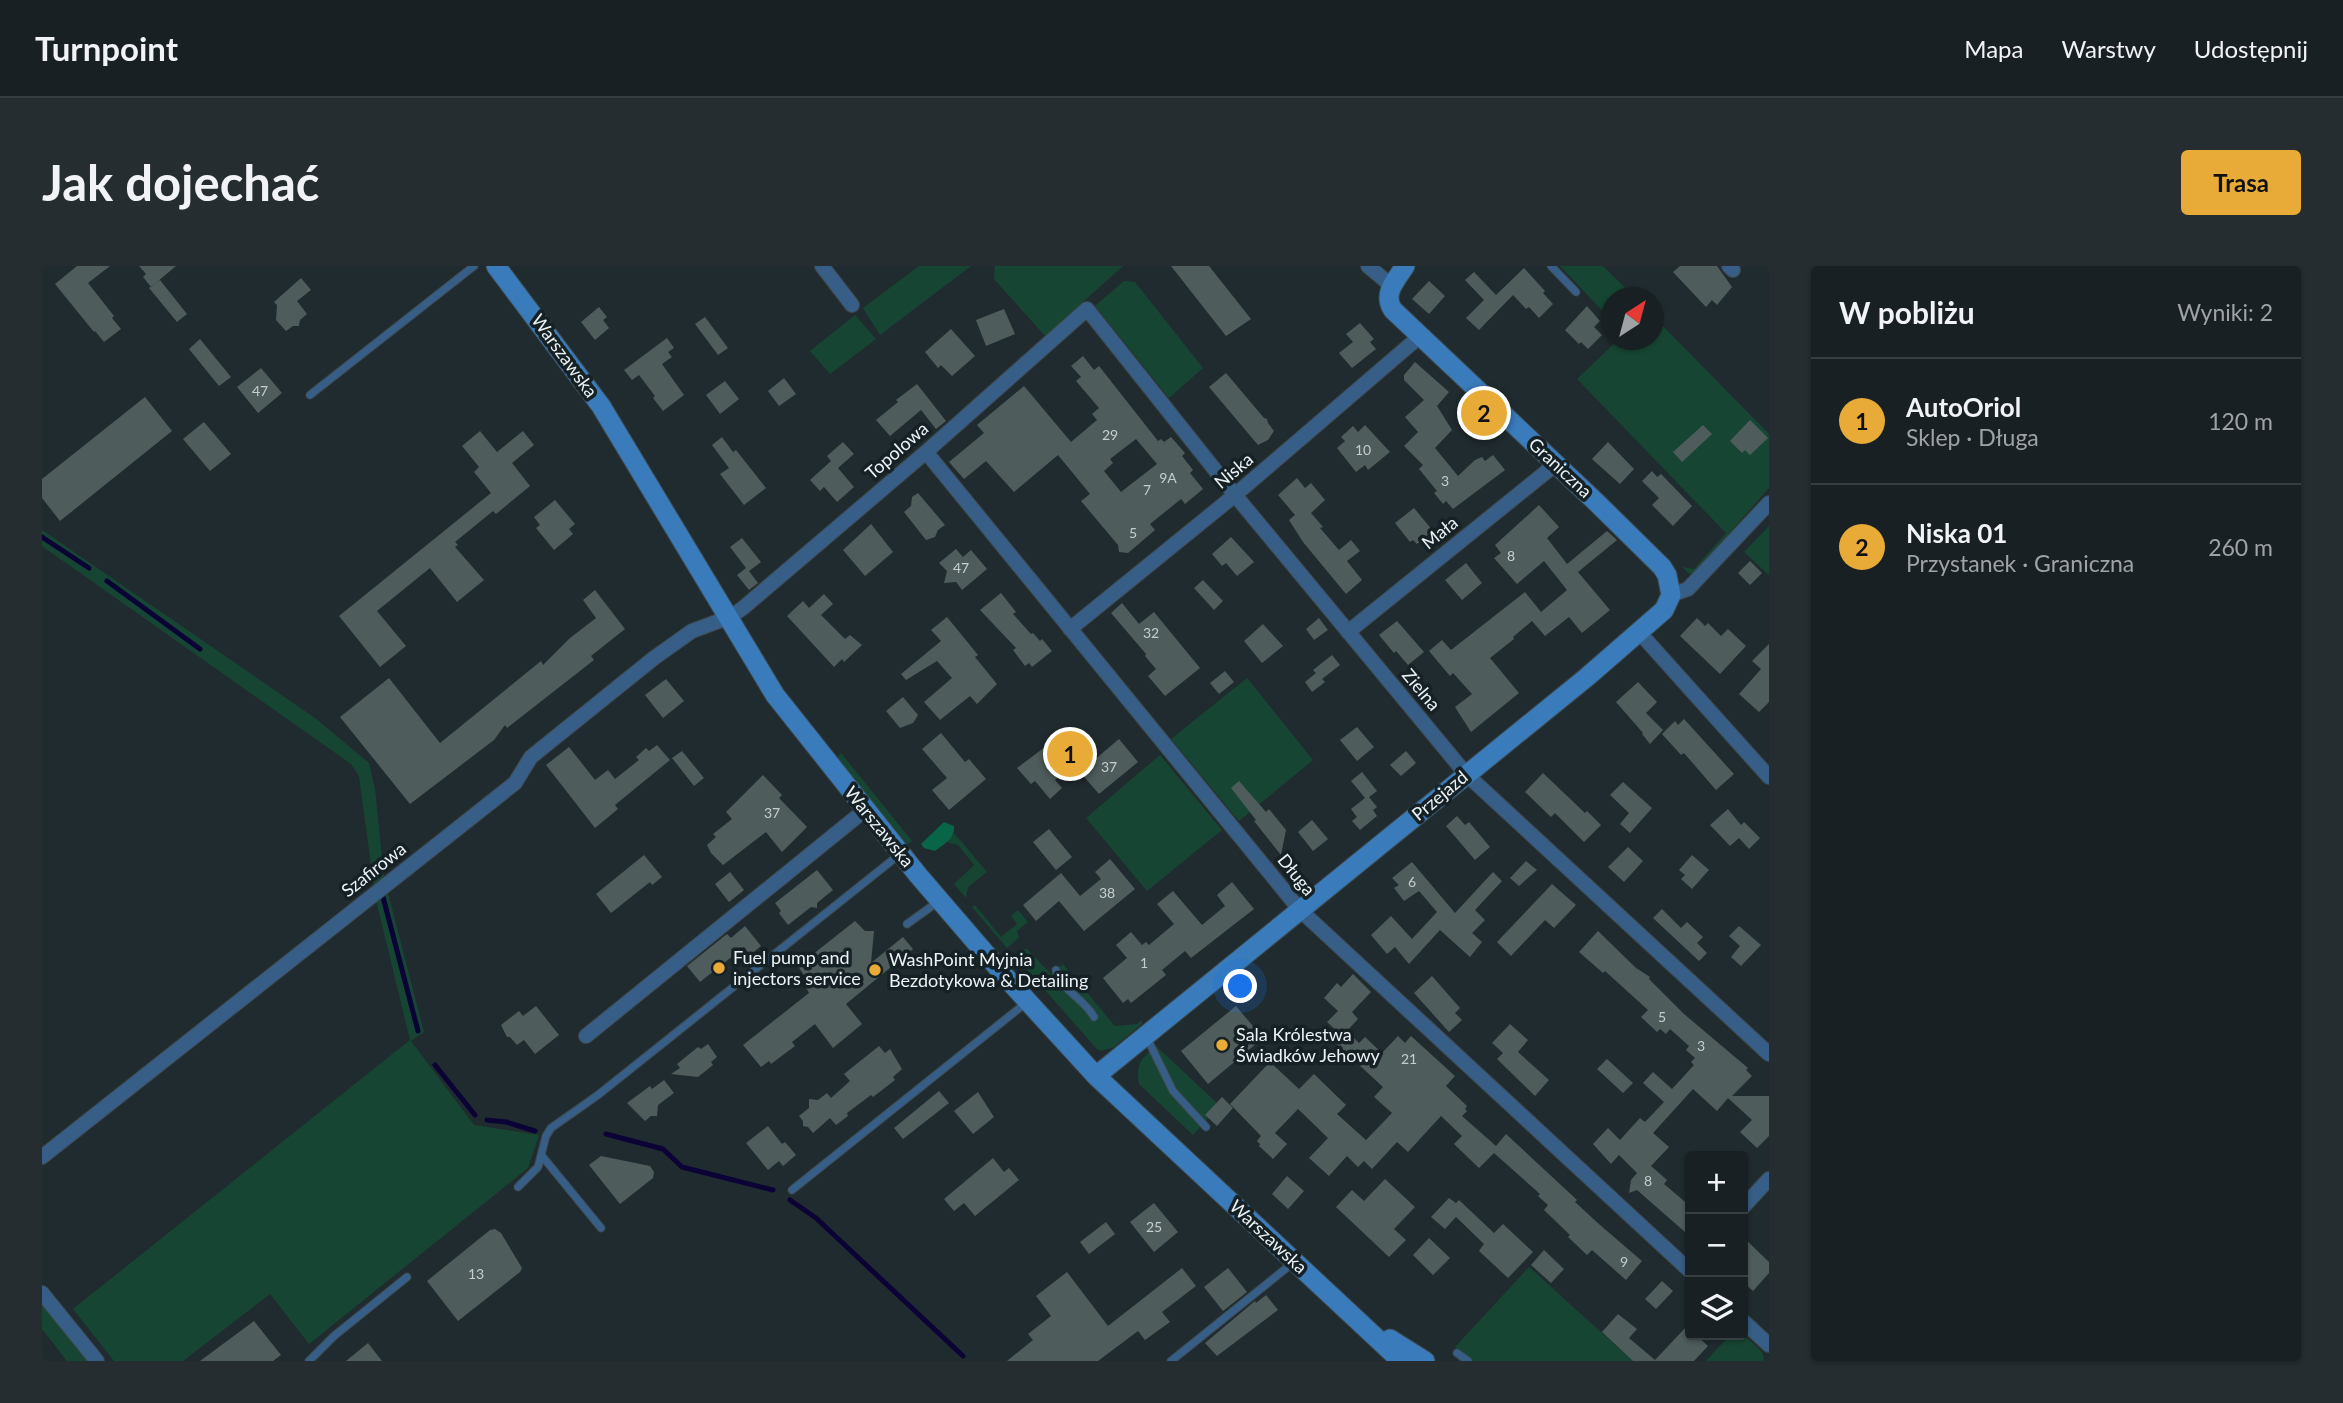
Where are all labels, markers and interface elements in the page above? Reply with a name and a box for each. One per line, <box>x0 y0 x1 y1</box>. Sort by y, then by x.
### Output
text: Turnpoint <box>35 28 178 68</box>
text: Mapa <box>1964 34 2023 63</box>
text: Warstwy <box>2061 34 2156 63</box>
text: Udostępnij <box>2194 34 2308 63</box>
button: Trasa <box>2181 150 2301 215</box>
text: Jak dojechać <box>42 153 319 211</box>
north arrow <box>1601 287 1664 350</box>
text: W pobliżu <box>1839 294 1975 330</box>
text: Wyniki: 2 <box>2177 298 2273 326</box>
street label: Warszawska <box>527 309 602 401</box>
house number: 47 <box>252 382 268 399</box>
pin: 2 <box>1461 387 1507 439</box>
text: AutoOriol <box>1906 391 2021 423</box>
text: 1 <box>1855 407 1869 435</box>
text: 120 m <box>2208 407 2273 435</box>
street label: Topolowa <box>860 417 932 484</box>
text: Sklep · Długa <box>1906 423 2039 451</box>
house number: 29 <box>1102 426 1118 443</box>
street label: Graniczna <box>1524 432 1597 502</box>
house number: 10 <box>1355 441 1371 458</box>
street label: Niska <box>1210 448 1257 493</box>
house number: 9A <box>1159 469 1177 486</box>
house number: 3 <box>1441 472 1449 489</box>
house number: 7 <box>1143 481 1151 498</box>
street label: Mała <box>1417 511 1462 553</box>
text: Niska 01 <box>1906 517 2007 549</box>
house number: 5 <box>1129 524 1137 541</box>
text: 2 <box>1855 533 1869 561</box>
text: 260 m <box>2208 533 2273 561</box>
house number: 8 <box>1507 547 1515 564</box>
text: Przystanek · Graniczna <box>1906 549 2134 577</box>
house number: 47 <box>953 559 969 576</box>
house number: 32 <box>1143 624 1159 641</box>
street label: Zielna <box>1398 664 1446 715</box>
pin: 1 <box>1047 728 1093 780</box>
house number: 37 <box>1101 758 1117 775</box>
street label: Przejazd <box>1407 766 1472 825</box>
street label: Warszawska <box>840 781 919 871</box>
house number: 37 <box>764 804 780 821</box>
street label: Szafirowa <box>337 837 410 901</box>
street label: Długa <box>1273 849 1320 900</box>
house number: 6 <box>1408 873 1416 890</box>
house number: 38 <box>1099 884 1115 901</box>
place label: Fuel pump and injectors service <box>733 946 861 989</box>
place label: WashPoint Myjnia Bezdotykowa & Detailing <box>889 948 1088 991</box>
house number: 1 <box>1140 954 1148 971</box>
marker: Fuel pump and injectors service <box>711 960 727 976</box>
marker: WashPoint Myjnia Bezdotykowa & Detailing <box>867 962 883 978</box>
your location <box>1223 969 1257 1003</box>
house number: 5 <box>1658 1008 1666 1025</box>
place label: Sala Królestwa Świadków Jehowy <box>1236 1023 1381 1066</box>
marker: Sala Królestwa Świadków Jehowy <box>1214 1037 1230 1053</box>
house number: 3 <box>1697 1037 1705 1054</box>
house number: 21 <box>1401 1050 1417 1067</box>
map controls <box>1685 1151 1748 1340</box>
button: + <box>1685 1151 1748 1214</box>
house number: 8 <box>1644 1172 1652 1189</box>
street label: Warszawska <box>1225 1195 1312 1278</box>
button: − <box>1685 1214 1748 1277</box>
house number: 25 <box>1146 1218 1162 1235</box>
house number: 9 <box>1620 1253 1628 1270</box>
house number: 13 <box>468 1265 484 1282</box>
button: layers <box>1685 1277 1748 1340</box>

